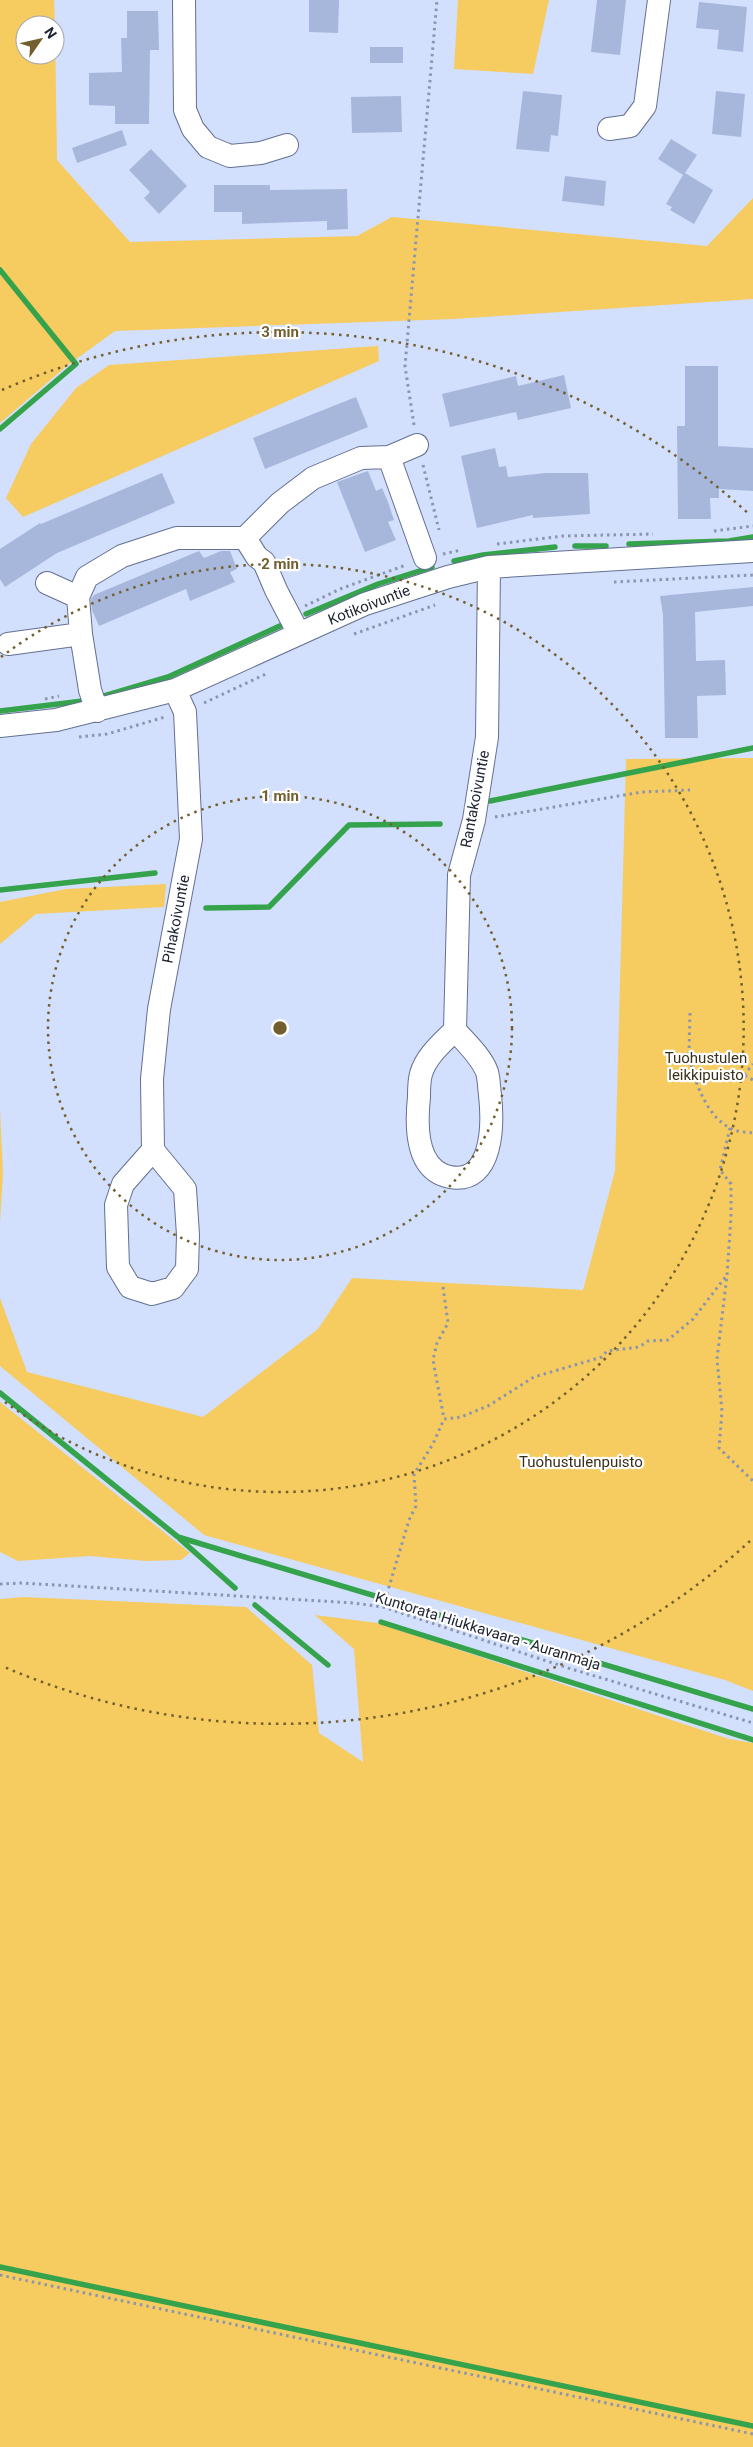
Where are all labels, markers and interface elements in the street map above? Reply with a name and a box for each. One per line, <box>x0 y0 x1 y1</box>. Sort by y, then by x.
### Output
north arrow <box>15 15 65 65</box>
text: N <box>41 24 60 41</box>
text: 3 min <box>261 323 299 341</box>
text: 2 min <box>261 555 299 573</box>
street label: Kotikoivuntie <box>325 581 413 629</box>
street label: Rantakoivuntie <box>457 749 493 849</box>
text: 1 min <box>261 787 299 805</box>
street label: Pihakoivuntie <box>159 873 193 965</box>
centre of rings <box>271 1019 289 1037</box>
park label: Tuohustulen leikkipuisto <box>665 1049 747 1084</box>
park label: Tuohustulenpuisto <box>519 1453 643 1471</box>
street label: Kuntorata Hiukkavaara - Auranmaja <box>373 1588 603 1674</box>

